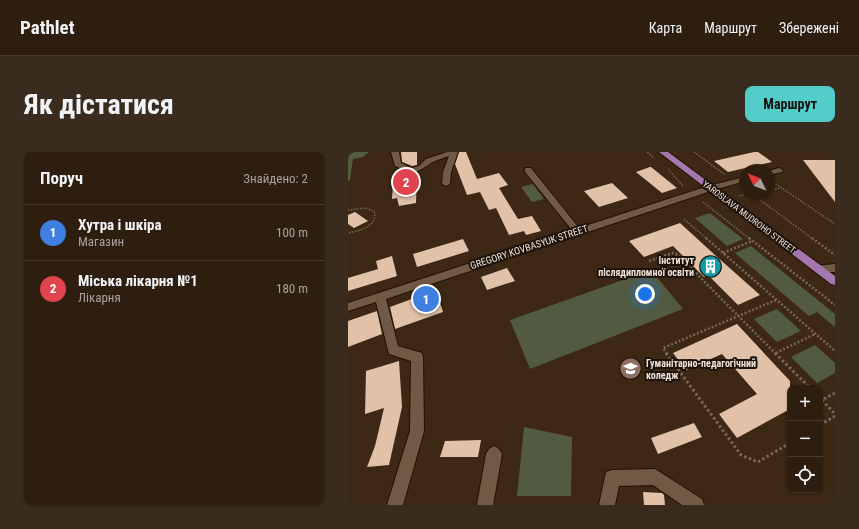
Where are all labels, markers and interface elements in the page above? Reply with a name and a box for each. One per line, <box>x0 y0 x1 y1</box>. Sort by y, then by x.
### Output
text: Pathlet <box>20 16 75 39</box>
text: Карта <box>649 20 682 36</box>
text: Маршрут <box>704 20 757 36</box>
text: Збережені <box>779 20 839 36</box>
button: Маршрут <box>745 86 835 122</box>
text: Як дістатися <box>24 88 174 121</box>
north arrow <box>739 164 775 200</box>
pin: 2 <box>393 167 419 197</box>
text: Поруч <box>40 168 83 188</box>
text: Знайдено: 2 <box>243 171 308 186</box>
street label: YAROSLAVA MUDROHO STREET <box>701 179 798 255</box>
text: Хутра і шкіра <box>78 216 162 234</box>
street label: GREGORY KOVBASYUK STREET <box>469 223 589 271</box>
text: 1 <box>50 225 56 240</box>
text: 100 m <box>276 225 308 240</box>
text: Магазин <box>78 234 124 249</box>
building icon: Інститут післядипломної освіти <box>697 253 723 279</box>
place label: Інститут післядипломної освіти <box>598 255 694 278</box>
text: Міська лікарня №1 <box>78 272 198 290</box>
text: 2 <box>50 281 56 296</box>
text: 180 m <box>276 281 308 296</box>
pin: 1 <box>413 284 439 314</box>
your location <box>635 284 655 304</box>
text: Лікарня <box>78 290 121 305</box>
school or university icon: Гуманітарно-педагогічний коледж <box>618 356 644 382</box>
place label: Гуманітарно-педагогічний коледж <box>646 358 756 381</box>
map controls <box>787 385 823 493</box>
button: + <box>787 385 823 421</box>
button: − <box>787 421 823 457</box>
button: locate <box>787 457 823 493</box>

